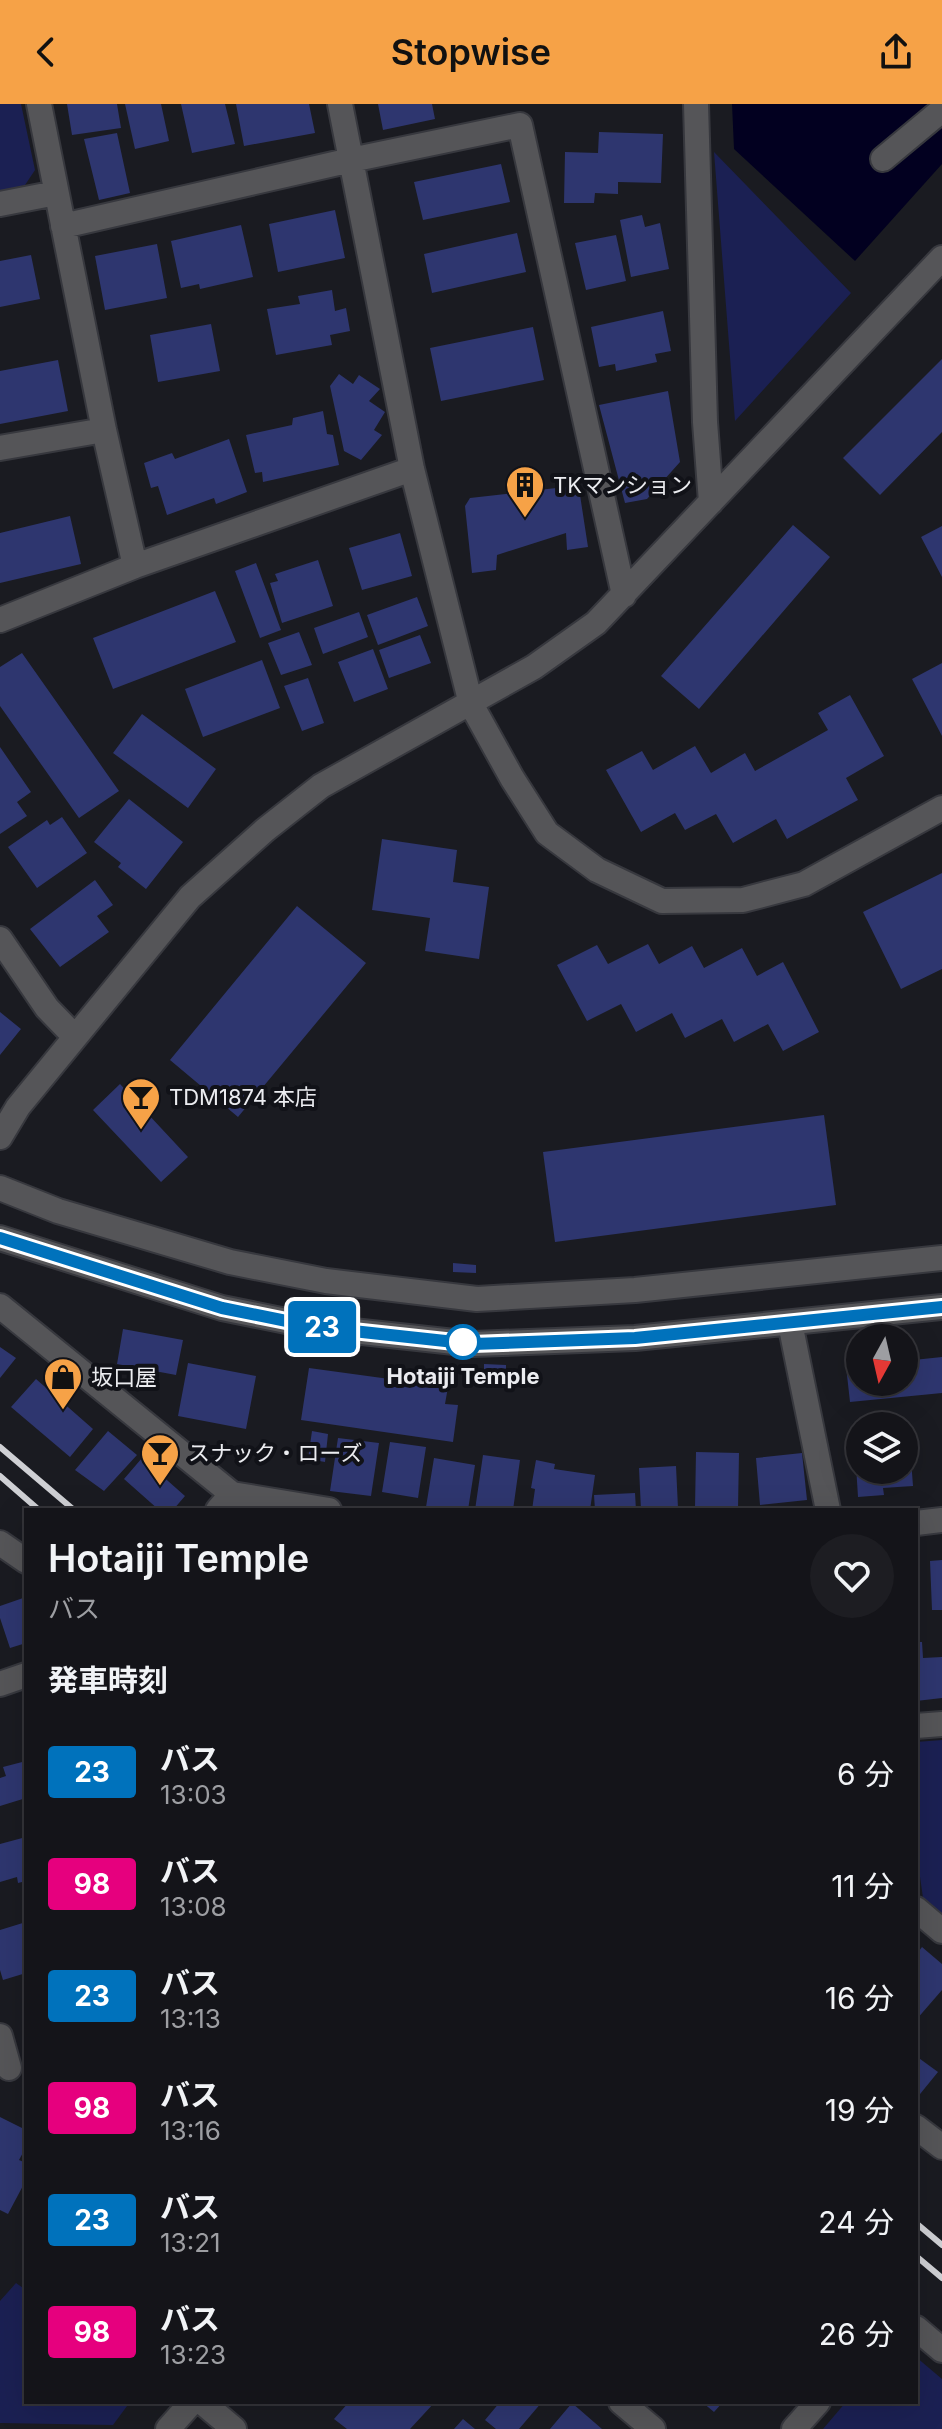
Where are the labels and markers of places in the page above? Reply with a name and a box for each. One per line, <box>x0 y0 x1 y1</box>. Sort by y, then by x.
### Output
building icon: TKマンション <box>504 464 546 519</box>
place label: TKマンション <box>553 472 692 498</box>
bar icon: TDM1874 本店 <box>120 1076 162 1131</box>
place label: TDM1874 本店 <box>169 1084 317 1110</box>
marker: Hotaiji Temple <box>446 1325 480 1359</box>
shop icon: 坂口屋 <box>42 1356 84 1411</box>
place label: Hotaiji Temple <box>386 1363 540 1389</box>
place label: 坂口屋 <box>91 1364 157 1390</box>
bar icon: スナック・ローズ <box>139 1432 181 1487</box>
place label: スナック・ローズ <box>188 1440 362 1466</box>

